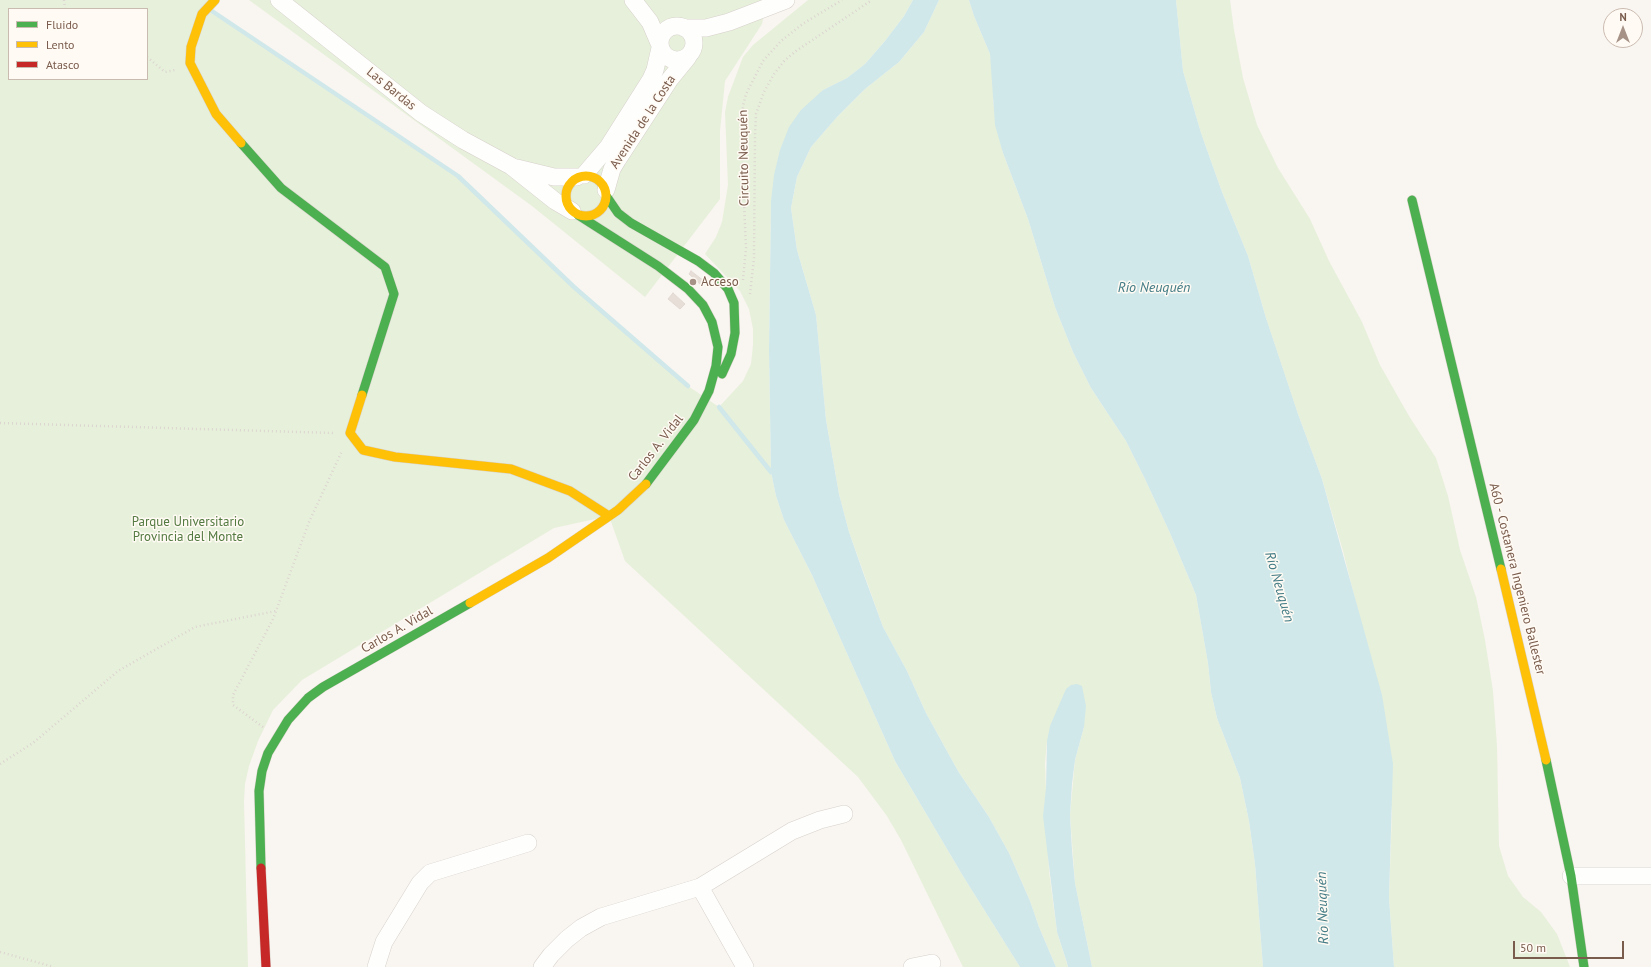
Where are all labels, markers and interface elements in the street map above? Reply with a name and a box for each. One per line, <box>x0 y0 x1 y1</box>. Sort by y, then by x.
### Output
legend <box>8 8 148 80</box>
north arrow <box>1603 8 1643 48</box>
text: N <box>1619 10 1627 24</box>
text: Fluido <box>46 17 78 32</box>
text: Lento <box>46 37 75 52</box>
text: Atasco <box>46 57 79 72</box>
street label: Las Bardas <box>363 64 419 114</box>
street label: Avenida de la Costa <box>607 72 679 172</box>
street label: Circuito Neuquén <box>735 110 753 206</box>
place label: Acceso <box>701 274 739 290</box>
marker: Acceso <box>688 277 698 287</box>
water label: Río Neuquén <box>1118 280 1190 296</box>
street label: Carlos A. Vidal <box>625 412 687 484</box>
street label: A60 - Costanera Ingeniero Ballester <box>1486 481 1548 677</box>
park label: Parque Universitario Provincia del Monte <box>132 514 244 545</box>
water label: Río Neuquén <box>1261 550 1297 624</box>
street label: Carlos A. Vidal <box>358 603 436 657</box>
water label: Río Neuquén <box>1313 871 1333 945</box>
scale bar <box>1515 933 1626 959</box>
text: 50 m <box>1520 940 1546 955</box>

